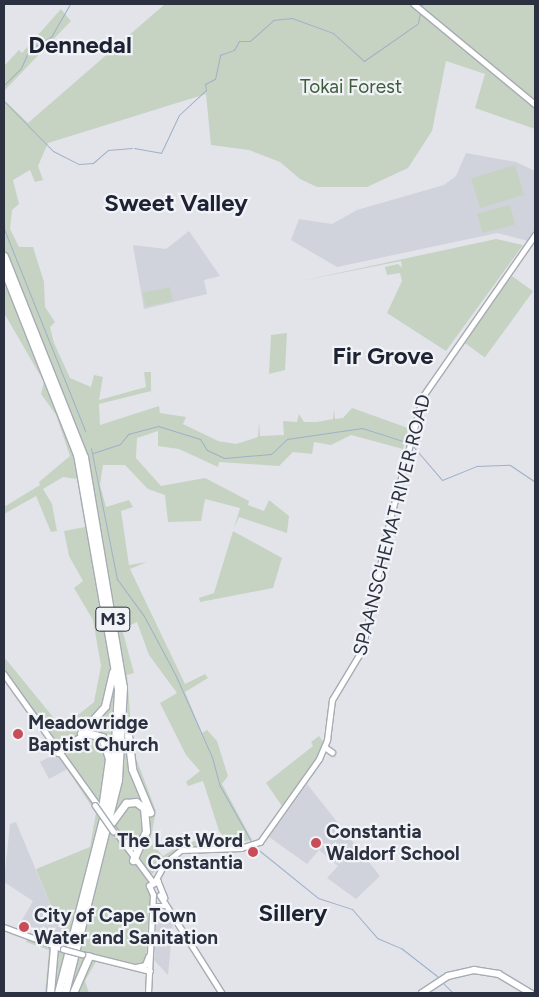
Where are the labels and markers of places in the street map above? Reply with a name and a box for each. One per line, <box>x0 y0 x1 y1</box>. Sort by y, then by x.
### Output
place label: Meadowridge Baptist Church <box>28 712 159 756</box>
marker: Meadowridge Baptist Church <box>12 728 24 740</box>
place label: Constantia Waldorf School <box>326 821 460 865</box>
place label: The Last Word Constantia <box>117 830 243 874</box>
marker: Constantia Waldorf School <box>310 837 322 849</box>
marker: The Last Word Constantia <box>247 846 259 858</box>
place label: City of Cape Town Water and Sanitation <box>34 905 218 949</box>
marker: City of Cape Town Water and Sanitation <box>18 921 30 933</box>

